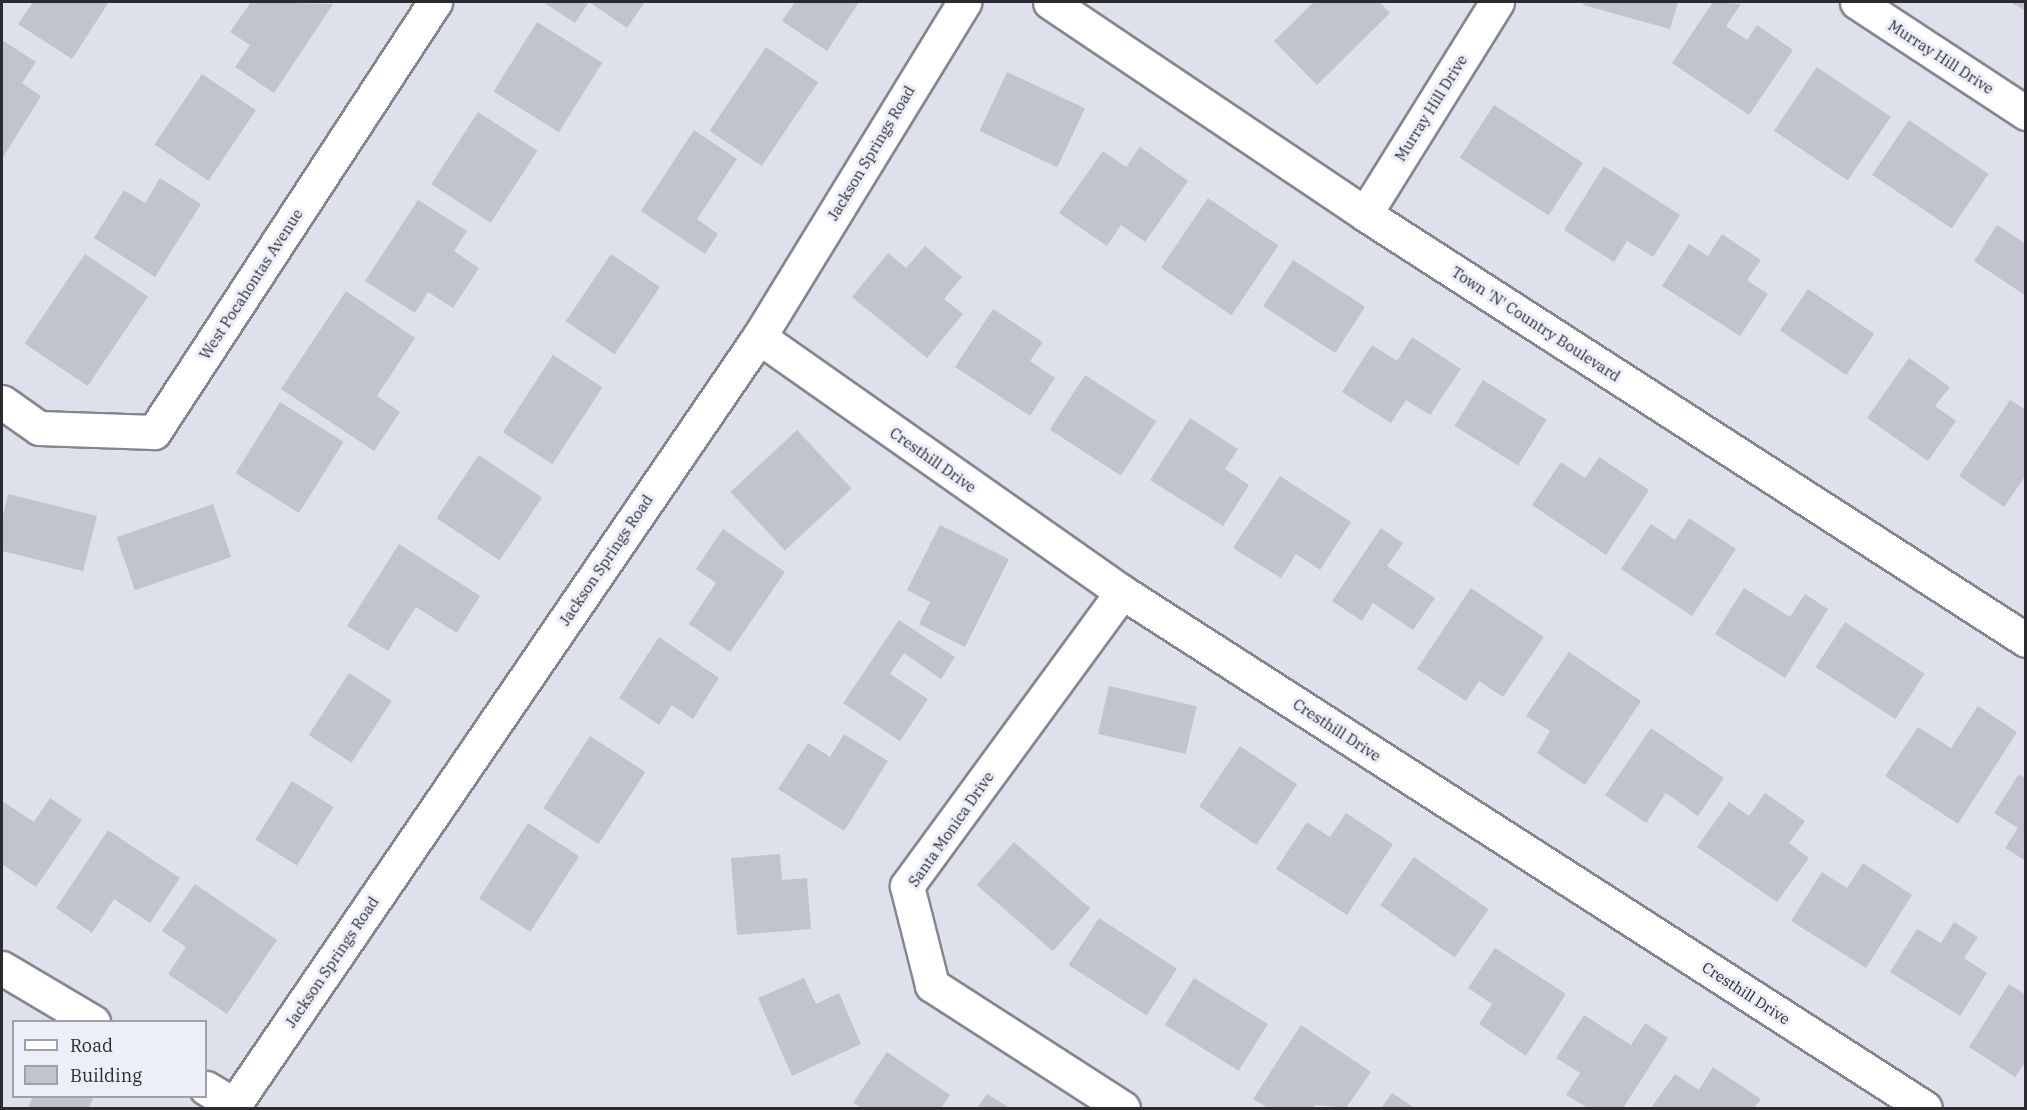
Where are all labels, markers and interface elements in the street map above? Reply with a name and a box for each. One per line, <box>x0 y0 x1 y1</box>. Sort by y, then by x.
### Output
street label: Murray Hill Drive <box>1885 16 1997 98</box>
street label: Murray Hill Drive <box>1391 51 1471 165</box>
street label: Jackson Springs Road <box>824 82 918 224</box>
street label: West Pocahontas Avenue <box>196 205 306 363</box>
street label: Town 'N' Country Boulevard <box>1448 263 1624 385</box>
street label: Cresthill Drive <box>886 424 980 496</box>
street label: Jackson Springs Road <box>555 491 657 629</box>
street label: Cresthill Drive <box>1290 695 1384 765</box>
street label: Santa Monica Drive <box>904 768 998 890</box>
street label: Jackson Springs Road <box>281 893 383 1031</box>
street label: Cresthill Drive <box>1699 958 1793 1028</box>
legend <box>12 1020 207 1098</box>
text: Road <box>70 1034 113 1057</box>
text: Building <box>70 1064 142 1087</box>

